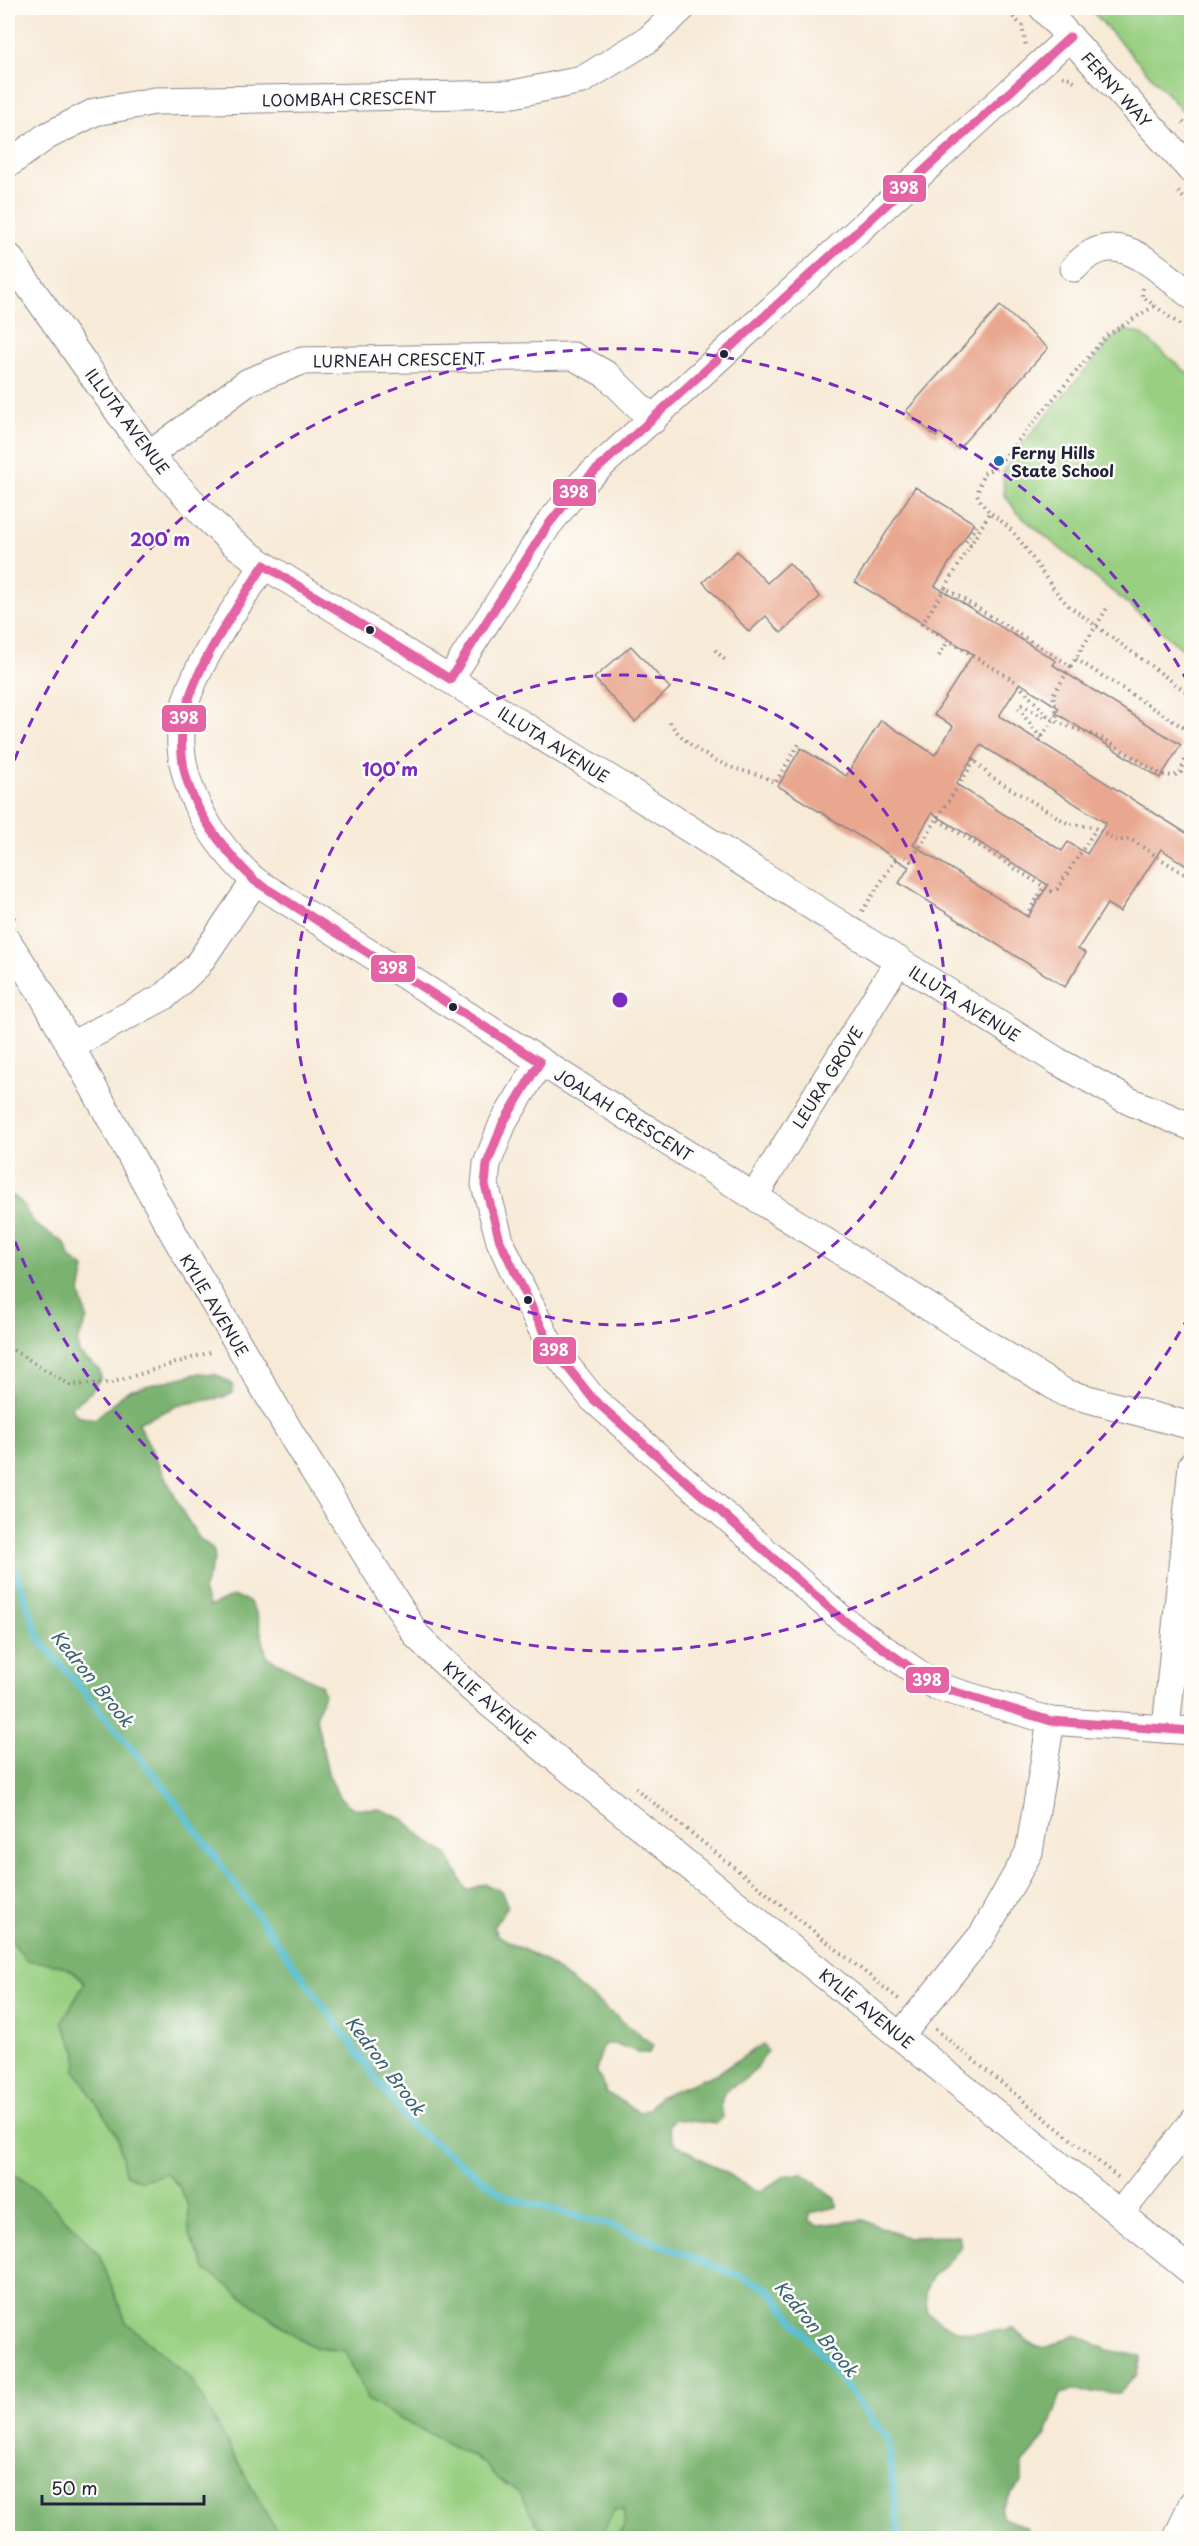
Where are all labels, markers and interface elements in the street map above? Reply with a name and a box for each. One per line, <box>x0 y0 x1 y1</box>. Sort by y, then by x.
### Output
street label: FERNY WAY <box>1076 46 1158 132</box>
street label: LOOMBAH CRESCENT <box>262 84 437 112</box>
line badge: 398 <box>882 174 927 203</box>
text: 398 <box>889 175 919 199</box>
street label: LURNEAH CRESCENT <box>313 345 485 373</box>
unlabelled marker <box>718 348 730 360</box>
street label: ILLUTA AVENUE <box>80 363 176 479</box>
place label: Ferny Hills State School <box>1011 440 1114 482</box>
marker: Ferny Hills State School <box>992 454 1006 468</box>
line badge: 398 <box>552 478 597 507</box>
text: 398 <box>559 479 589 503</box>
text: 200 m <box>130 525 190 552</box>
unlabelled marker <box>364 624 376 636</box>
street label: ILLUTA AVENUE <box>494 700 614 788</box>
line badge: 398 <box>161 704 207 733</box>
text: 398 <box>169 705 199 729</box>
text: 100 m <box>362 755 418 782</box>
line badge: 398 <box>370 954 416 983</box>
text: 398 <box>378 955 408 979</box>
street label: ILLUTA AVENUE <box>905 959 1025 1047</box>
centre of rings <box>610 990 630 1010</box>
unlabelled marker <box>447 1001 459 1013</box>
street label: LEURA GROVE <box>786 1021 868 1133</box>
street label: JOALAH CRESCENT <box>550 1062 698 1166</box>
street label: KYLIE AVENUE <box>175 1249 255 1361</box>
unlabelled marker <box>522 1294 534 1306</box>
line badge: 398 <box>532 1336 577 1365</box>
text: 398 <box>539 1337 569 1361</box>
water label: Kedron Brook <box>45 1624 141 1733</box>
street label: KYLIE AVENUE <box>438 1655 542 1749</box>
line badge: 398 <box>905 1666 950 1694</box>
text: 398 <box>912 1667 942 1691</box>
street label: KYLIE AVENUE <box>814 1962 920 2054</box>
water label: Kedron Brook <box>340 2010 433 2121</box>
water label: Kedron Brook <box>769 2274 866 2382</box>
scale bar <box>42 2468 204 2506</box>
text: 50 m <box>51 2474 98 2501</box>

